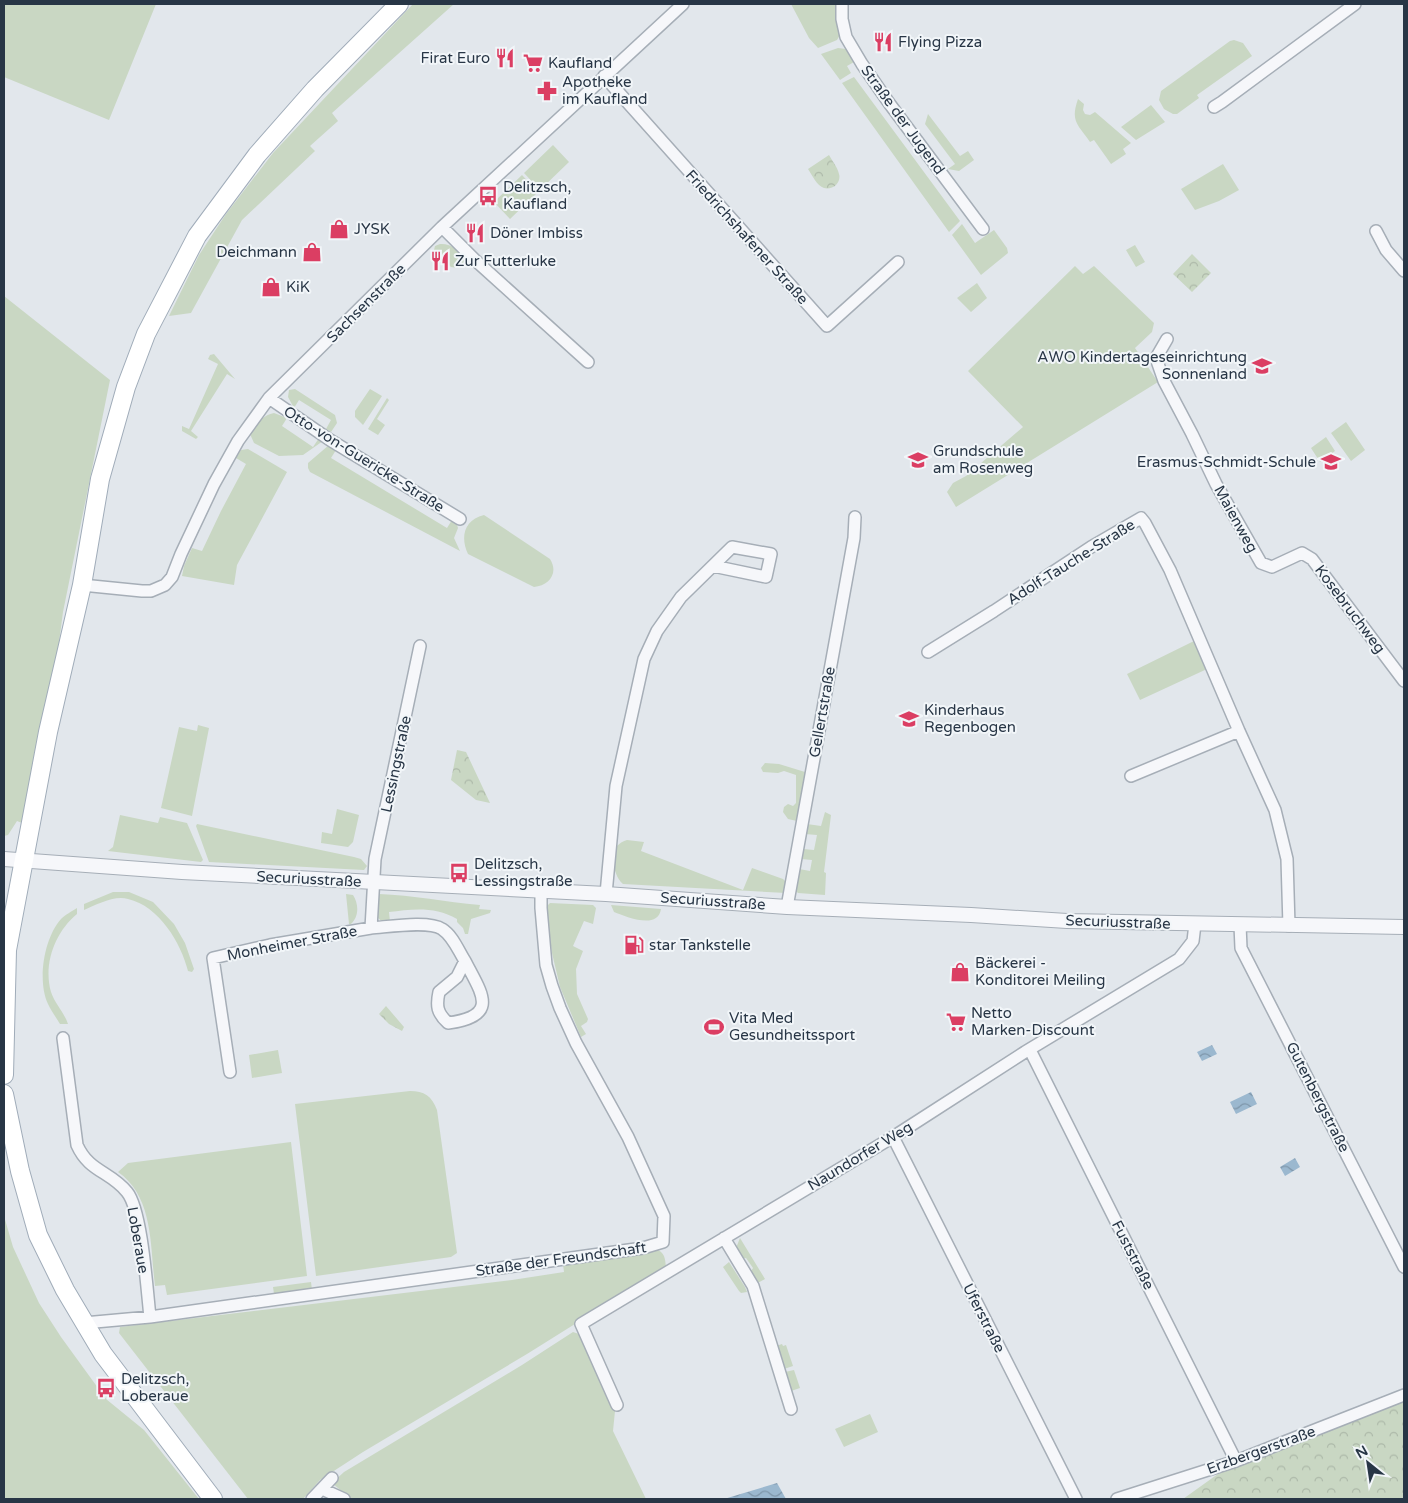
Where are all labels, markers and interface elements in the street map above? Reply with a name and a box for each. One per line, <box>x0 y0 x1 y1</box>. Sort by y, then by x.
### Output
restaurant icon: Flying Pizza <box>872 31 894 53</box>
place label: Flying Pizza <box>898 33 982 51</box>
restaurant icon: Firat Euro <box>494 47 516 69</box>
place label: Firat Euro <box>421 49 490 67</box>
supermarket icon: Kaufland <box>522 52 544 74</box>
place label: Kaufland <box>548 54 612 72</box>
street label: Straße der Jugend <box>857 62 949 178</box>
place label: Apotheke im Kaufland <box>562 73 648 108</box>
pharmacy icon: Apotheke im Kaufland <box>536 80 558 102</box>
street label: Friedrichshafener Straße <box>682 166 812 308</box>
place label: Delitzsch, Kaufland <box>503 178 571 213</box>
bus stop icon: Delitzsch, Kaufland <box>477 185 499 207</box>
shop icon: JYSK <box>328 218 350 240</box>
place label: JYSK <box>354 220 390 238</box>
restaurant icon: Döner Imbiss <box>464 222 486 244</box>
place label: Döner Imbiss <box>490 224 583 242</box>
shop icon: Deichmann <box>301 241 323 263</box>
place label: Deichmann <box>216 243 297 261</box>
restaurant icon: Zur Futterluke <box>429 250 451 272</box>
place label: Zur Futterluke <box>455 252 556 270</box>
street label: Sachsenstraße <box>323 260 409 346</box>
shop icon: KiK <box>260 276 282 298</box>
place label: KiK <box>286 278 310 296</box>
place label: AWO Kindertageseinrichtung Sonnenland <box>1037 348 1247 383</box>
school or university icon: AWO Kindertageseinrichtung Sonnenland <box>1251 355 1273 377</box>
street label: Otto-von-Guericke-Straße <box>280 402 448 516</box>
place label: Grundschule am Rosenweg <box>933 442 1033 477</box>
school or university icon: Grundschule am Rosenweg <box>907 449 929 471</box>
school or university icon: Erasmus-Schmidt-Schule <box>1320 451 1342 473</box>
place label: Erasmus-Schmidt-Schule <box>1137 453 1316 471</box>
street label: Maienweg <box>1210 482 1262 556</box>
street label: Adolf-Tauche-Straße <box>1004 515 1138 609</box>
street label: Kosebruchweg <box>1311 561 1389 657</box>
street label: Gellertstraße <box>805 665 839 759</box>
place label: Kinderhaus Regenbogen <box>924 701 1016 736</box>
school or university icon: Kinderhaus Regenbogen <box>898 708 920 730</box>
street label: Lessingstraße <box>377 714 415 814</box>
place label: Delitzsch, Lessingstraße <box>474 855 573 890</box>
bus stop icon: Delitzsch, Lessingstraße <box>448 862 470 884</box>
street label: Securiusstraße <box>256 867 362 891</box>
street label: Securiusstraße <box>660 888 766 914</box>
street label: Securiusstraße <box>1065 911 1171 933</box>
street label: Monheimer Straße <box>225 922 359 964</box>
fuel station icon: star Tankstelle <box>623 934 645 956</box>
place label: star Tankstelle <box>649 936 751 954</box>
place label: Bäckerei - Konditorei Meiling <box>975 954 1105 989</box>
shop icon: Bäckerei - Konditorei Meiling <box>949 961 971 983</box>
place label: Netto Marken-Discount <box>971 1004 1095 1039</box>
place label: Vita Med Gesundheitssport <box>729 1009 856 1044</box>
supermarket icon: Netto Marken-Discount <box>945 1011 967 1033</box>
sports icon: Vita Med Gesundheitssport <box>703 1016 725 1038</box>
street label: Gutenbergstraße <box>1282 1039 1354 1155</box>
street label: Naundorfer Weg <box>804 1118 916 1194</box>
street label: Loberaue <box>123 1205 153 1275</box>
street label: Fuststraße <box>1108 1217 1158 1293</box>
street label: Straße der Freundschaft <box>474 1238 648 1280</box>
street label: Uferstraße <box>959 1280 1009 1356</box>
place label: Delitzsch, Loberaue <box>121 1370 189 1405</box>
bus stop icon: Delitzsch, Loberaue <box>95 1377 117 1399</box>
street label: Erzbergerstraße <box>1204 1422 1318 1478</box>
north arrow <box>1343 1438 1393 1488</box>
text: N <box>1353 1442 1371 1462</box>

